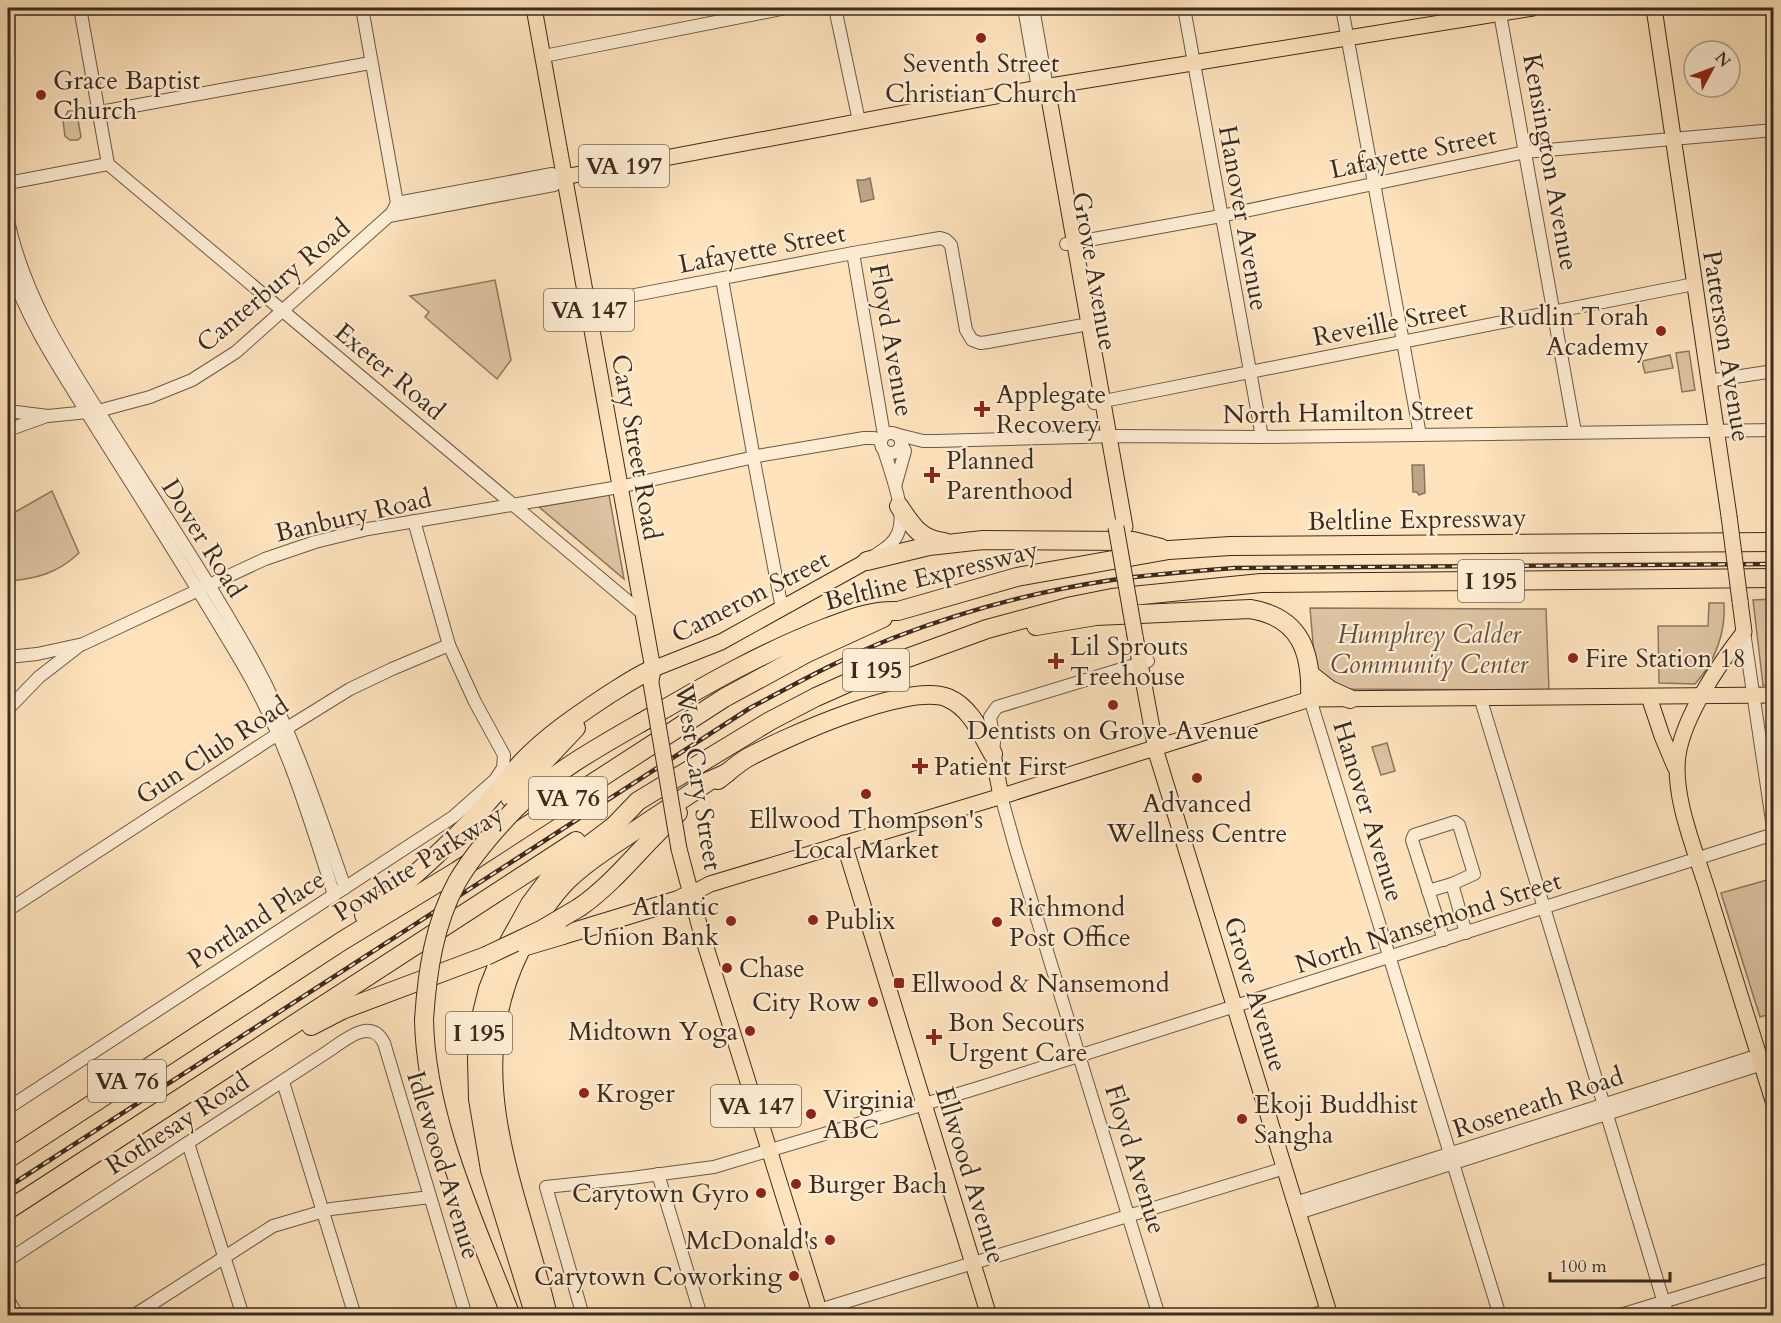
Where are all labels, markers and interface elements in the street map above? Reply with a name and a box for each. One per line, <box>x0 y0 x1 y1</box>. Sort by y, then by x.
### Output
marker: Seventh Street Christian Church <box>974 31 988 45</box>
north arrow <box>1682 39 1742 99</box>
place label: Seventh Street Christian Church <box>885 46 1077 111</box>
text: N <box>1710 47 1735 72</box>
street label: Kensington Avenue <box>1514 51 1587 273</box>
place label: Grace Baptist Church <box>53 63 200 128</box>
marker: Grace Baptist Church <box>34 88 48 102</box>
street label: Lafayette Street <box>1327 118 1500 187</box>
street label: Hanover Avenue <box>1210 123 1277 313</box>
road number: VA 197 <box>579 145 669 187</box>
street label: Grove Avenue <box>1063 189 1126 353</box>
street label: Canterbury Road <box>189 211 358 360</box>
street label: Lafayette Street <box>676 215 849 282</box>
street label: Patterson Avenue <box>1694 248 1759 444</box>
street label: Floyd Avenue <box>861 261 922 419</box>
road number: VA 147 <box>544 289 634 331</box>
street label: Reveille Street <box>1310 290 1470 355</box>
place label: Rudlin Torah Academy <box>1499 299 1649 364</box>
street label: Exeter Road <box>327 315 453 428</box>
marker: Rudlin Torah Academy <box>1654 324 1668 338</box>
street label: Cary Street Road <box>603 351 670 543</box>
place label: Applegate Recovery <box>996 377 1106 442</box>
street label: North Hamilton Street <box>1222 393 1474 432</box>
marker: Applegate Recovery <box>973 400 991 418</box>
place label: Planned Parenthood <box>946 443 1073 508</box>
marker: Planned Parenthood <box>923 466 941 484</box>
street label: Dover Road <box>153 472 254 604</box>
street label: Banbury Road <box>272 480 435 550</box>
street label: Beltline Expressway <box>1307 500 1527 539</box>
street label: Beltline Expressway <box>821 532 1042 619</box>
street label: Cameron Street <box>665 542 835 651</box>
road number: I 195 <box>1458 560 1524 602</box>
park label: Humphrey Calder Community Center <box>1330 617 1530 682</box>
place label: Lil Sprouts Treehouse <box>1070 629 1188 694</box>
place label: Fire Station 18 <box>1585 641 1746 676</box>
road number: I 195 <box>843 649 909 691</box>
marker: Fire Station 18 <box>1566 651 1580 665</box>
marker: Lil Sprouts Treehouse <box>1047 652 1065 670</box>
street label: West Cary Street <box>666 680 731 873</box>
street label: Gun Club Road <box>129 688 296 813</box>
marker: Dentists on Grove Avenue <box>1106 698 1120 712</box>
place label: Dentists on Grove Avenue <box>967 713 1259 748</box>
street label: Hanover Avenue <box>1324 716 1413 906</box>
place label: Patient First <box>934 749 1066 784</box>
marker: Patient First <box>911 757 929 775</box>
marker: Advanced Wellness Centre <box>1190 771 1204 785</box>
road number: VA 76 <box>529 777 607 819</box>
place label: Advanced Wellness Centre <box>1106 786 1287 851</box>
marker: Ellwood Thompson's Local Market <box>859 787 873 801</box>
street label: Powhite Parkway <box>326 797 510 930</box>
place label: Ellwood Thompson's Local Market <box>749 802 983 867</box>
street label: Portland Place <box>181 862 332 977</box>
street label: North Nansemond Street <box>1291 863 1566 982</box>
place label: Atlantic Union Bank <box>582 889 719 954</box>
place label: Richmond Post Office <box>1009 890 1131 955</box>
place label: Publix <box>825 903 896 938</box>
street label: Grove Avenue <box>1215 912 1296 1076</box>
marker: Publix <box>806 913 820 927</box>
marker: Atlantic Union Bank <box>724 914 738 928</box>
marker: Richmond Post Office <box>990 915 1004 929</box>
place label: Chase <box>739 951 805 986</box>
marker: Chase <box>720 961 734 975</box>
place label: Ellwood & Nansemond <box>911 966 1170 1001</box>
marker: Ellwood & Nansemond <box>892 976 906 990</box>
place label: City Row <box>752 985 861 1020</box>
marker: City Row <box>866 995 880 1009</box>
place label: Bon Secours Urgent Care <box>948 1005 1087 1070</box>
road number: I 195 <box>446 1012 512 1054</box>
place label: Midtown Yoga <box>568 1014 738 1049</box>
marker: Midtown Yoga <box>743 1024 757 1038</box>
marker: Bon Secours Urgent Care <box>925 1028 943 1046</box>
street label: Roseneath Road <box>1449 1058 1628 1146</box>
road number: VA 76 <box>88 1060 166 1102</box>
street label: Rothesay Road <box>99 1064 256 1183</box>
street label: Idlewood Avenue <box>398 1067 489 1264</box>
place label: Kroger <box>596 1076 675 1111</box>
street label: Floyd Avenue <box>1096 1080 1175 1238</box>
place label: Virginia ABC <box>823 1082 914 1147</box>
street label: Ellwood Avenue <box>927 1082 1014 1268</box>
road number: VA 147 <box>711 1085 801 1127</box>
marker: Kroger <box>577 1086 591 1100</box>
place label: Ekoji Buddhist Sangha <box>1254 1087 1418 1152</box>
marker: Virginia ABC <box>804 1107 818 1121</box>
marker: Ekoji Buddhist Sangha <box>1235 1112 1249 1126</box>
place label: Burger Bach <box>808 1167 947 1202</box>
place label: Carytown Gyro <box>572 1176 749 1211</box>
marker: Burger Bach <box>789 1177 803 1191</box>
marker: Carytown Gyro <box>754 1186 768 1200</box>
place label: McDonald's <box>685 1223 818 1258</box>
marker: McDonald's <box>823 1233 837 1247</box>
scale bar <box>1550 1245 1670 1283</box>
text: 100 m <box>1559 1254 1607 1279</box>
place label: Carytown Coworking <box>534 1259 782 1294</box>
marker: Carytown Coworking <box>787 1269 801 1283</box>

